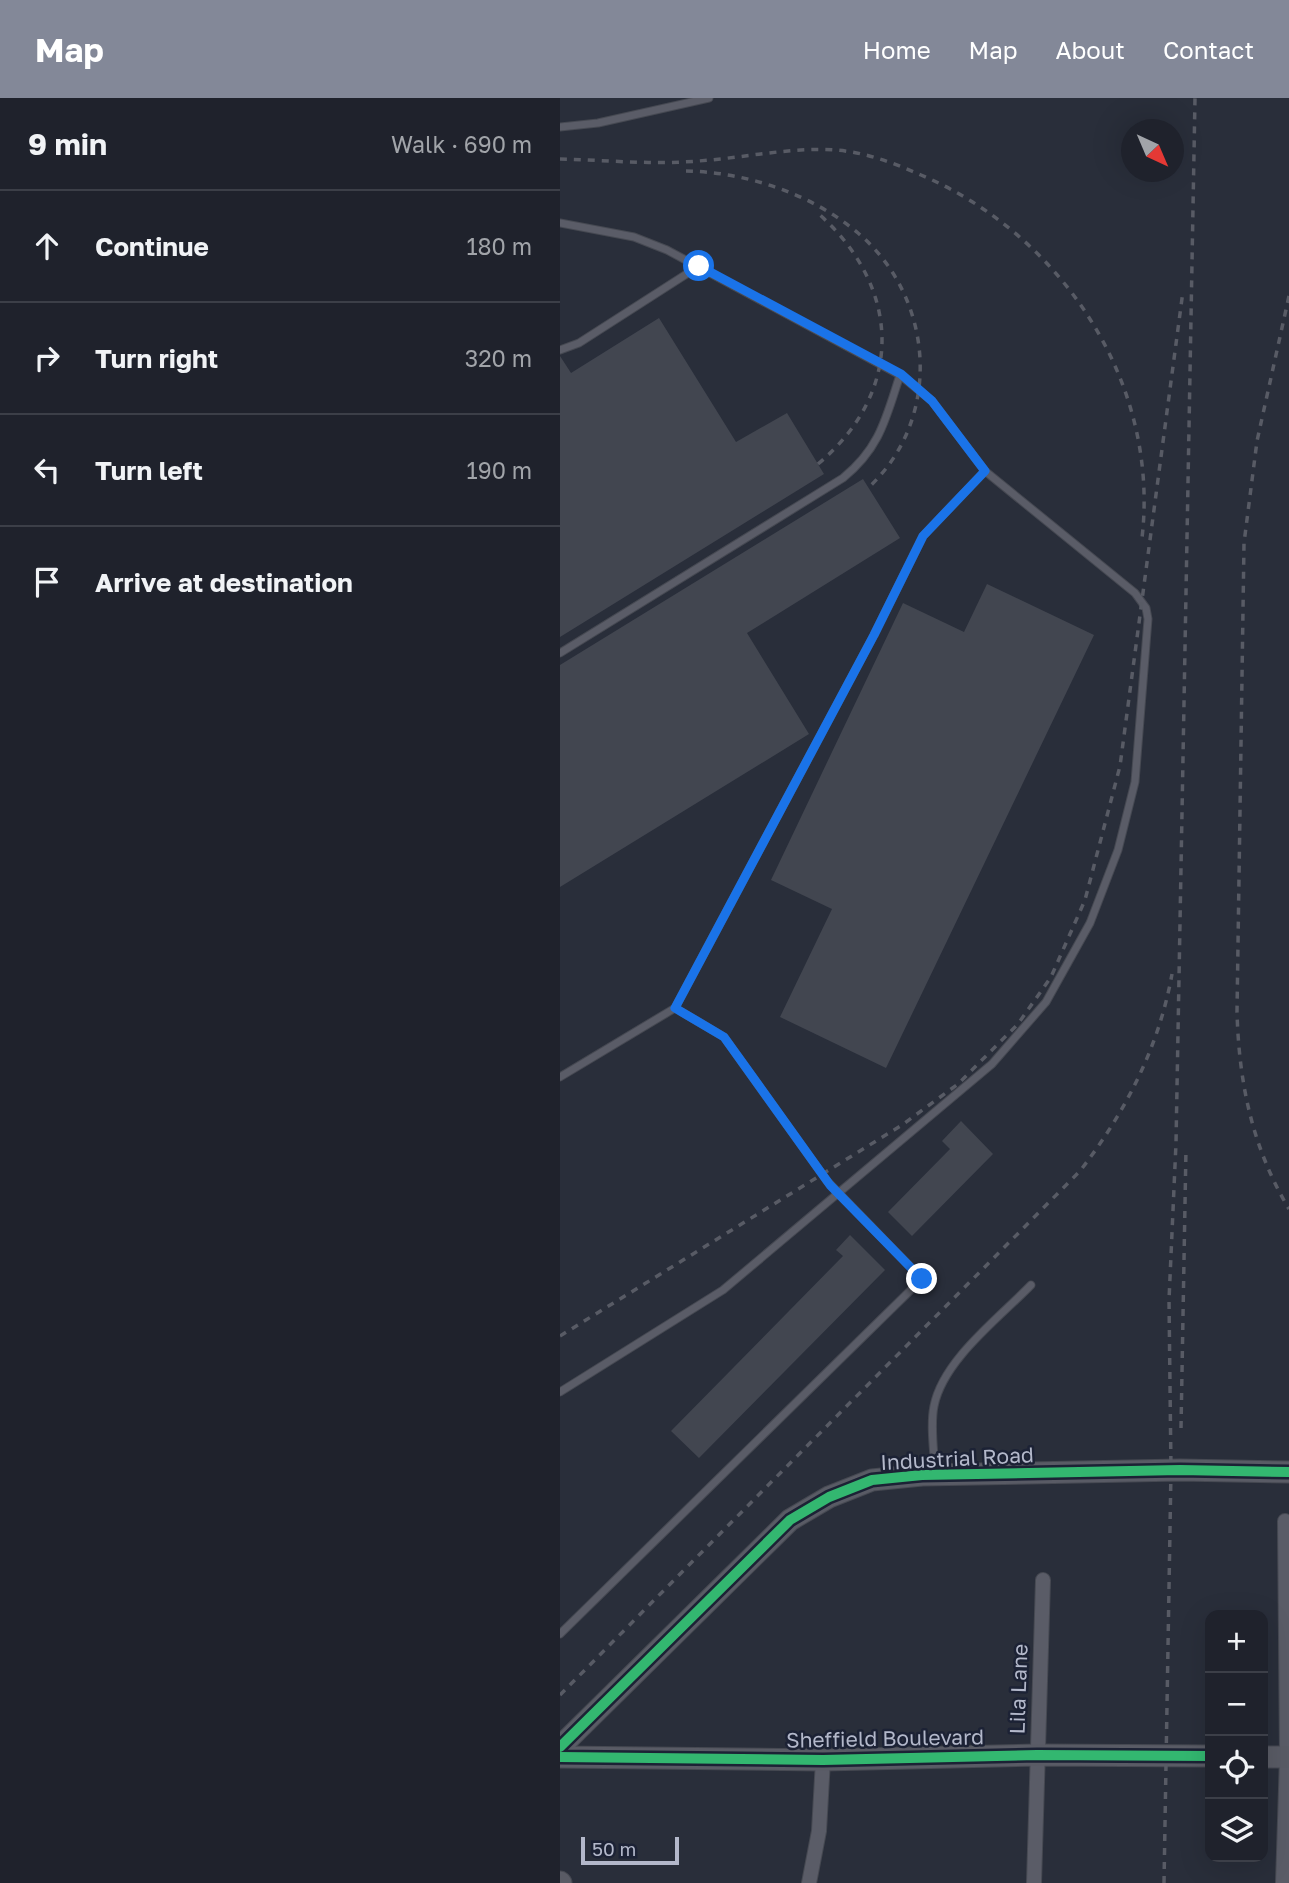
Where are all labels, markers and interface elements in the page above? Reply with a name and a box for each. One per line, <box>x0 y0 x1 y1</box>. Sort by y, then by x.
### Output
text: Map <box>35 30 104 69</box>
text: Home <box>863 35 931 64</box>
text: Map <box>969 35 1018 64</box>
text: About <box>1056 35 1125 64</box>
text: Contact <box>1163 35 1254 64</box>
north arrow <box>1121 119 1184 182</box>
text: 9 min <box>28 126 107 162</box>
text: Walk · 690 m <box>391 130 532 158</box>
icon: ahead <box>28 227 66 265</box>
text: Continue <box>95 231 209 262</box>
text: 180 m <box>466 232 532 260</box>
route start <box>683 250 714 281</box>
icon: right <box>28 339 66 377</box>
text: Turn right <box>95 343 218 374</box>
text: 320 m <box>465 344 532 372</box>
icon: left <box>28 451 66 489</box>
text: Turn left <box>95 455 203 486</box>
text: 190 m <box>467 456 532 484</box>
icon: arrive <box>28 563 66 601</box>
text: Arrive at destination <box>95 567 353 598</box>
route end <box>906 1263 937 1294</box>
street label: Industrial Road <box>880 1441 1034 1475</box>
map controls <box>1205 1610 1268 1862</box>
button: + <box>1205 1610 1268 1673</box>
street label: Lila Lane <box>1003 1643 1033 1735</box>
button: − <box>1205 1673 1268 1736</box>
street label: Sheffield Boulevard <box>786 1723 984 1753</box>
button: locate <box>1205 1736 1268 1799</box>
button: layers <box>1205 1799 1268 1862</box>
scale bar <box>581 1834 679 1866</box>
text: 50 m <box>592 1837 636 1860</box>

